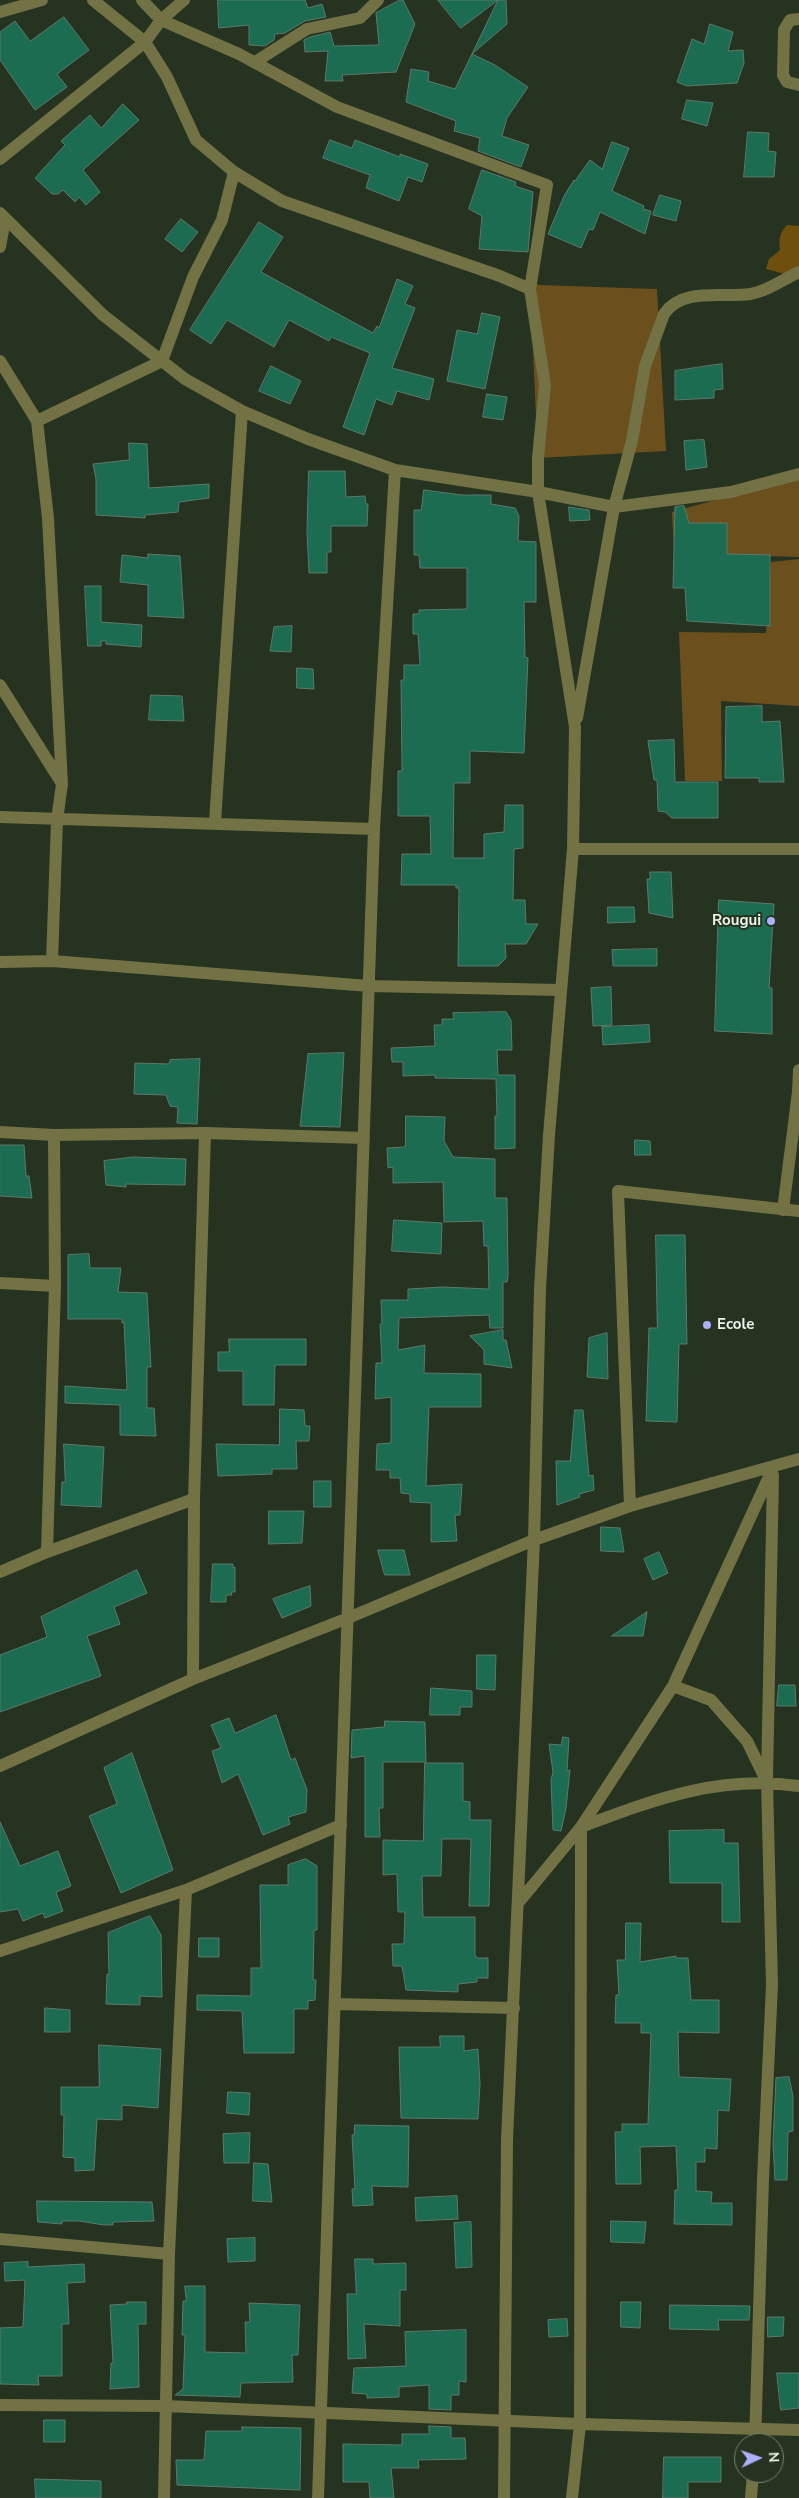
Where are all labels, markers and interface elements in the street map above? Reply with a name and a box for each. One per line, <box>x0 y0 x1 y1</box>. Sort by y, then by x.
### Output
place label: Rougui <box>712 912 761 930</box>
marker: Rougui <box>765 915 777 927</box>
place label: Ecole <box>717 1316 754 1334</box>
marker: Ecole <box>701 1319 713 1331</box>
north arrow <box>734 2433 784 2483</box>
text: N <box>764 2452 783 2463</box>

